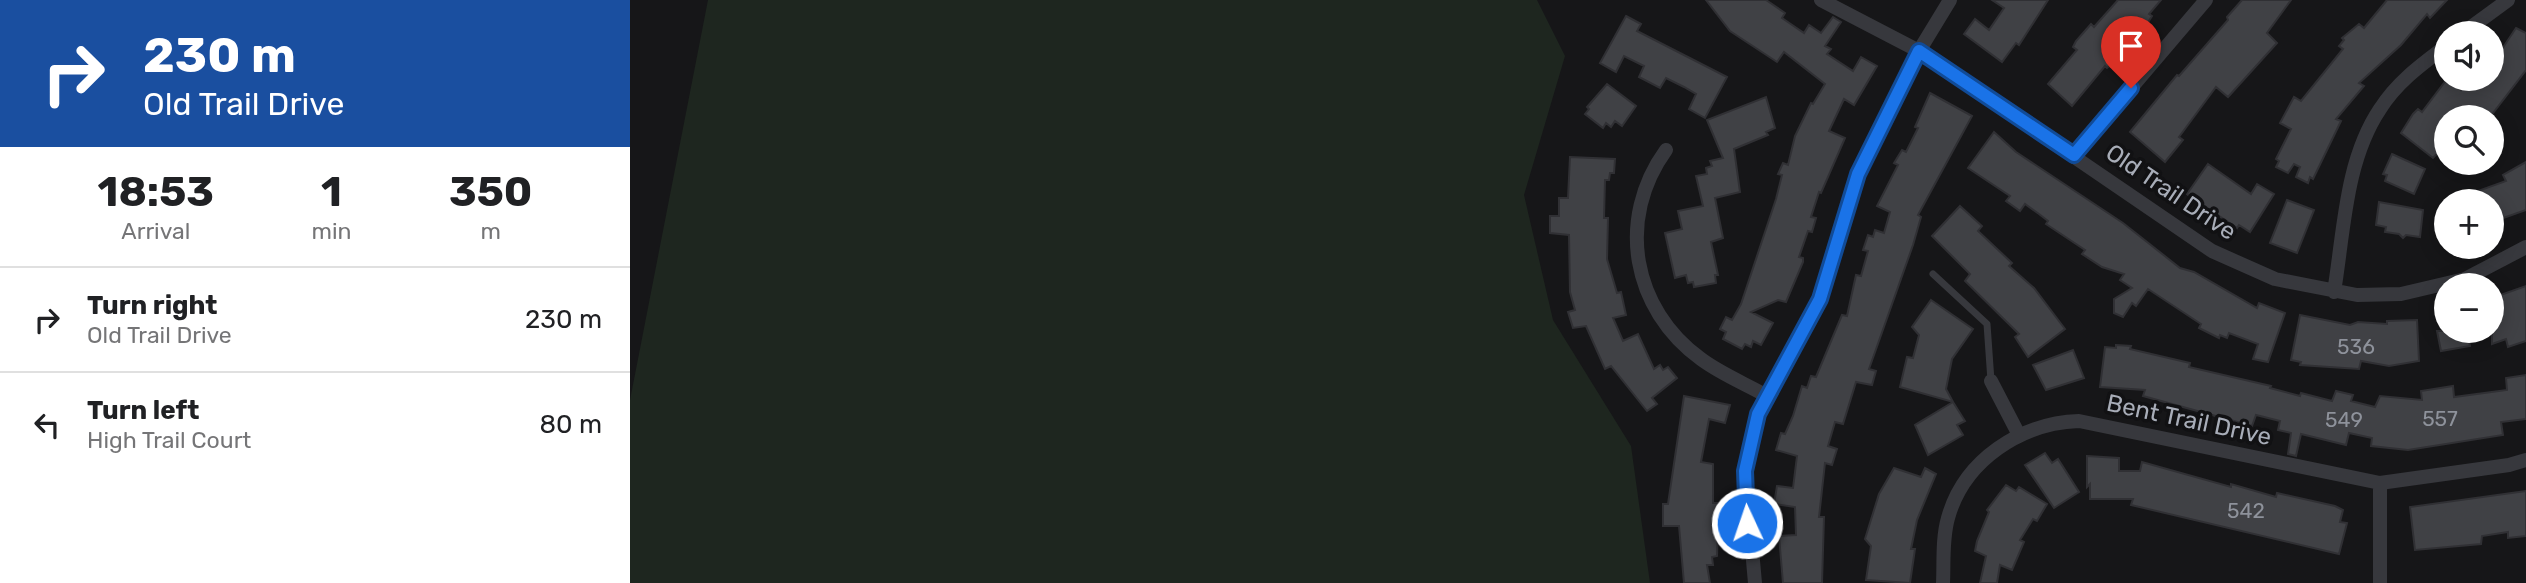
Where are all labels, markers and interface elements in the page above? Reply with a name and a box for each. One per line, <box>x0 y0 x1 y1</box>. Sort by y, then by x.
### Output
pin <box>2101 16 2161 88</box>
map controls <box>2434 21 2504 343</box>
button: sound <box>2434 21 2504 91</box>
text: 230 m <box>143 26 296 84</box>
icon: arrive <box>2112 27 2150 65</box>
icon: right <box>28 28 119 119</box>
text: Old Trail Drive <box>143 85 344 123</box>
button: search <box>2434 105 2504 175</box>
street label: Old Trail Drive <box>2101 138 2241 246</box>
text: 18:53 <box>98 167 214 217</box>
text: 1 <box>321 167 342 217</box>
text: 350 <box>449 167 532 217</box>
button: + <box>2434 189 2504 259</box>
text: Arrival <box>121 217 190 245</box>
text: min <box>312 217 351 245</box>
text: m <box>480 217 501 245</box>
button: − <box>2434 273 2504 343</box>
text: Turn right <box>87 290 217 321</box>
icon: right <box>28 301 66 339</box>
text: 230 m <box>525 304 602 335</box>
text: Old Trail Drive <box>87 321 232 349</box>
house number: 536 <box>2337 334 2375 359</box>
street label: Bent Trail Drive <box>2104 389 2274 451</box>
text: Turn left <box>87 395 199 426</box>
icon: left <box>28 406 66 444</box>
house number: 557 <box>2422 406 2458 431</box>
house number: 549 <box>2325 407 2363 432</box>
text: 80 m <box>539 409 602 440</box>
text: High Trail Court <box>87 426 251 454</box>
position arrow <box>1710 486 1784 560</box>
house number: 542 <box>2227 498 2265 523</box>

